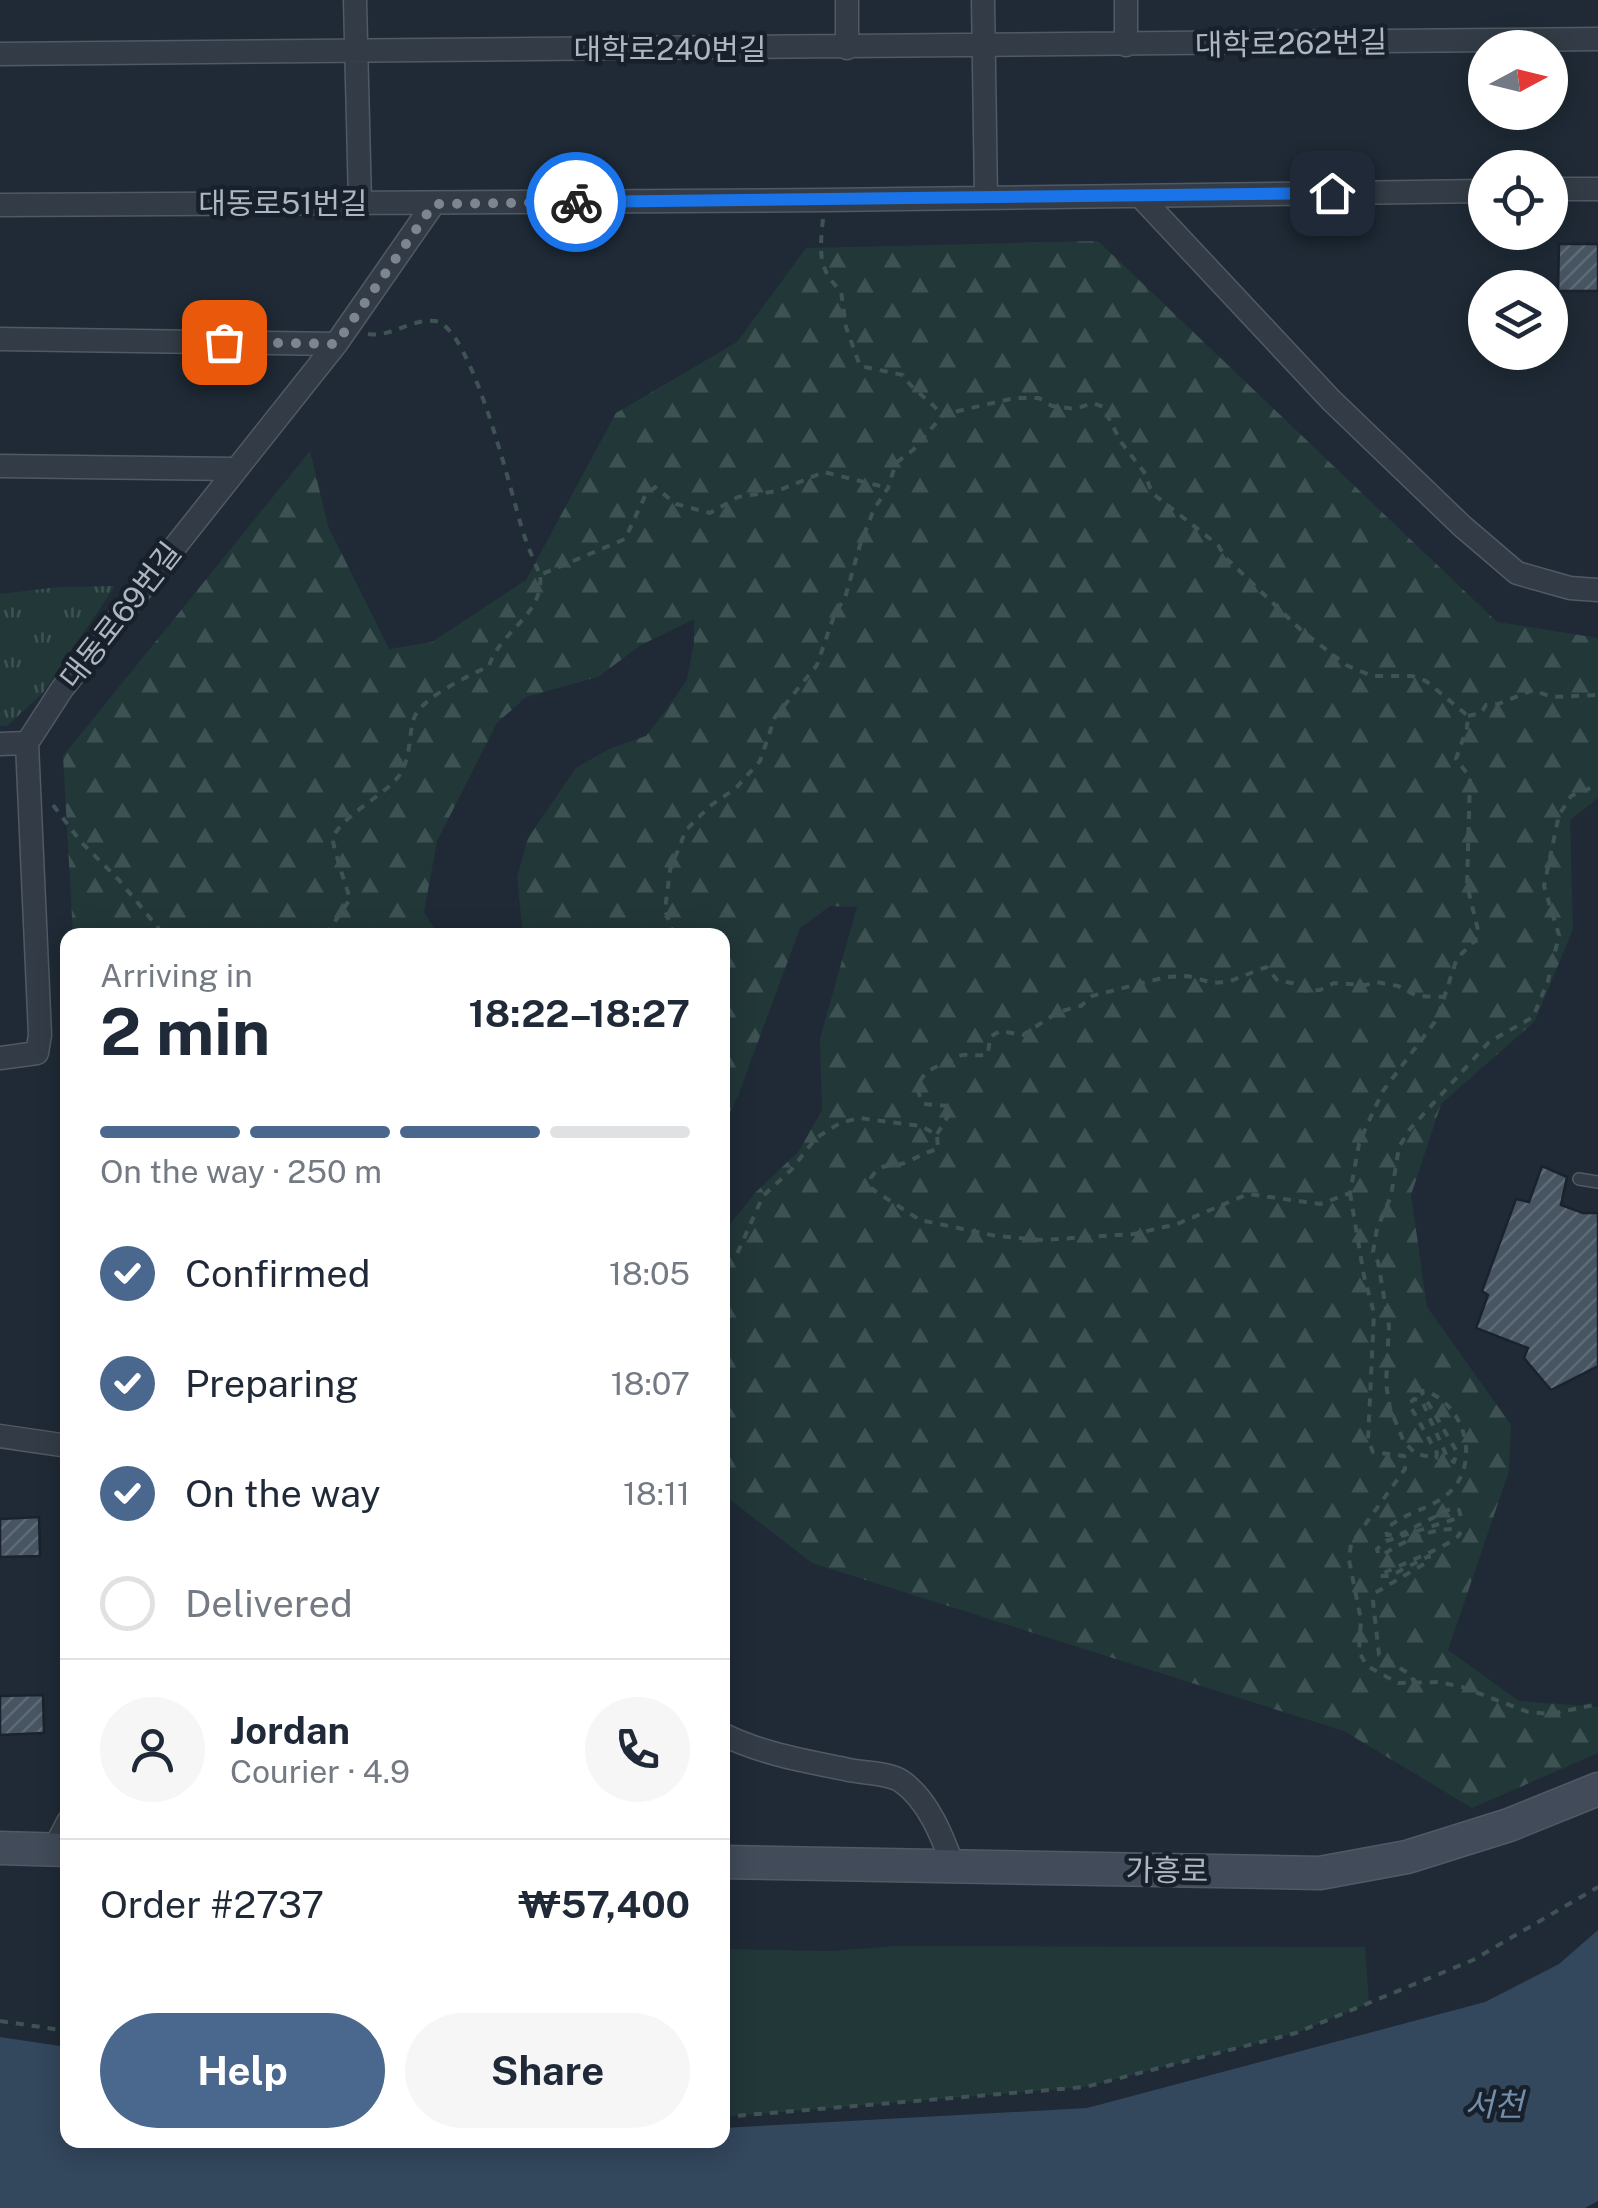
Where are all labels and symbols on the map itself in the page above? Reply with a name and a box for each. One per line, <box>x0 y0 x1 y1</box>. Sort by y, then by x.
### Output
street label: 대학로262번길 <box>1194 23 1388 63</box>
north arrow <box>1468 30 1568 130</box>
street label: 대학로240번길 <box>573 31 767 67</box>
pin <box>1290 151 1375 236</box>
courier <box>526 152 626 252</box>
street label: 대동로51번길 <box>198 185 368 221</box>
pin <box>182 300 267 385</box>
street label: 대동로69번길 <box>52 535 188 695</box>
street label: 가흥로 <box>1125 1851 1209 1889</box>
water label: 서천 <box>1465 2086 1527 2123</box>

